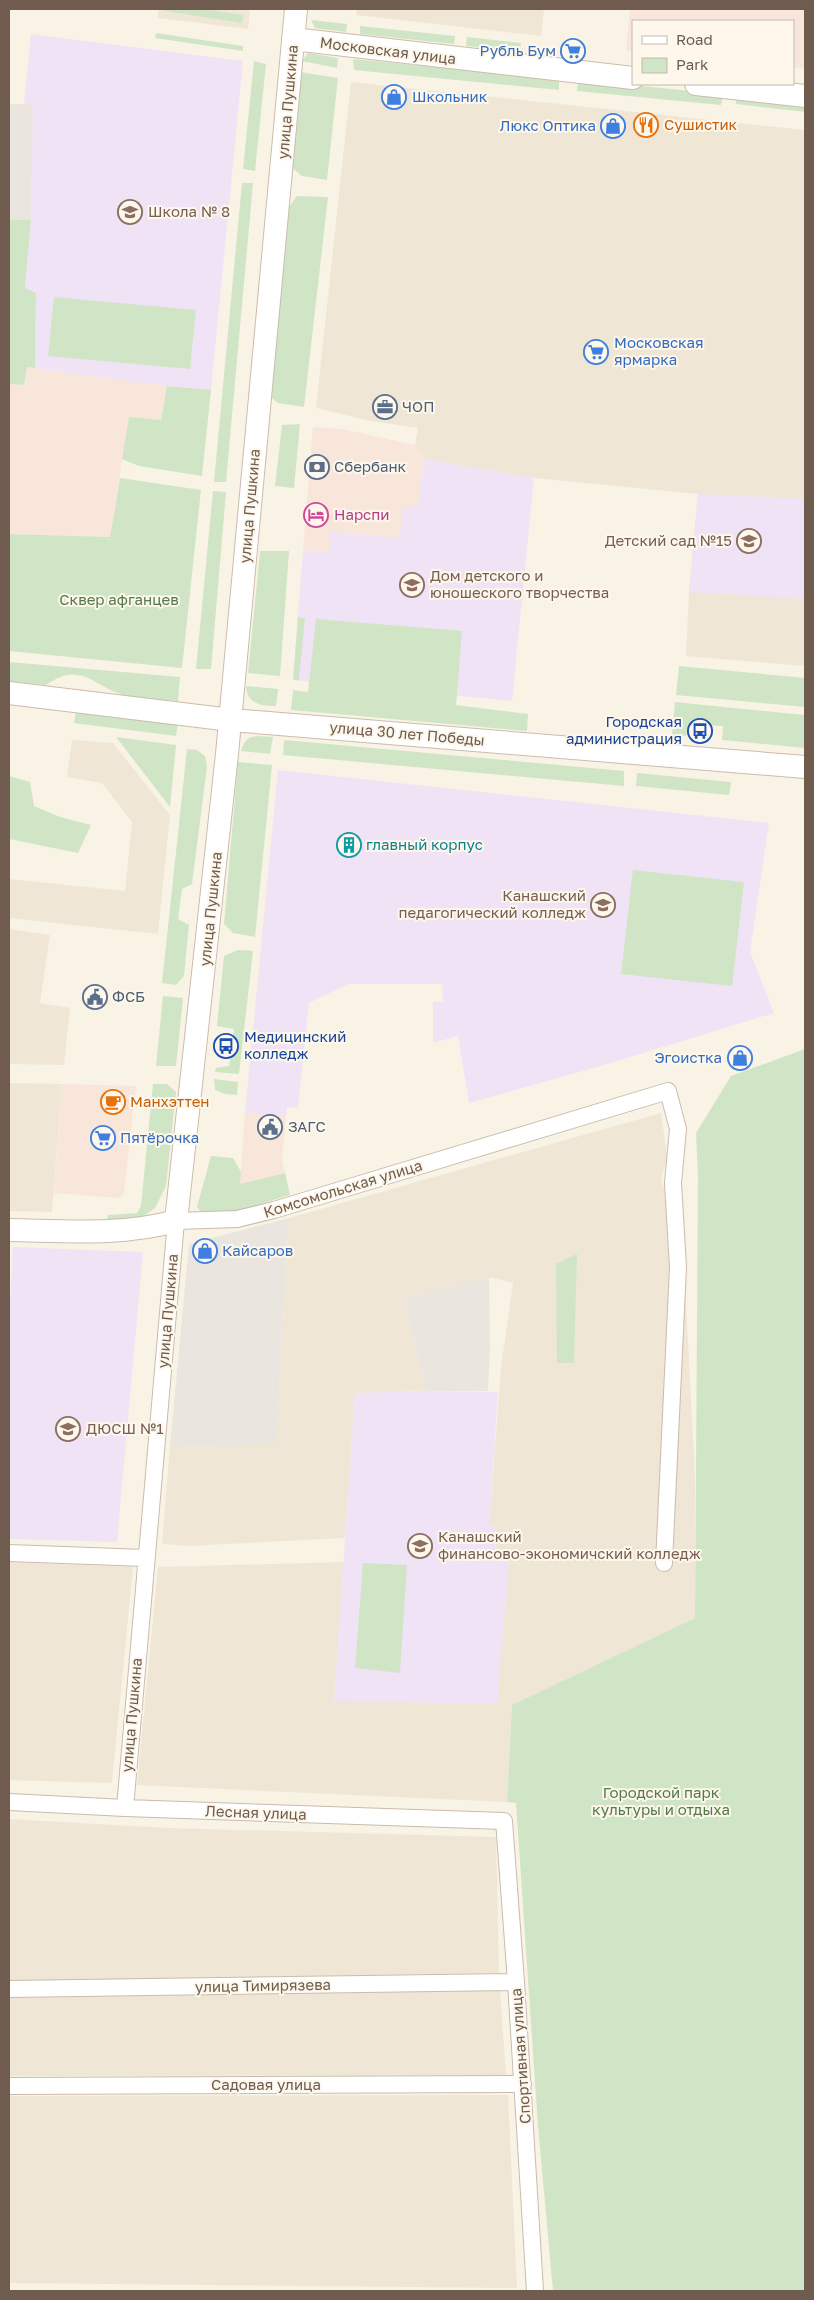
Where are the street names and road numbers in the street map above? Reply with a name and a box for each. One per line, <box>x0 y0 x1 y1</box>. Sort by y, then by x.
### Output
street label: Московская улица <box>319 33 457 67</box>
street label: улица Пушкина <box>273 44 301 160</box>
street label: улица Пушкина <box>235 448 263 564</box>
street label: улица 30 лет Победы <box>329 717 485 749</box>
street label: улица Пушкина <box>195 851 225 967</box>
street label: Комсомольская улица <box>261 1155 424 1221</box>
street label: улица Пушкина <box>153 1253 181 1369</box>
street label: улица Пушкина <box>117 1657 145 1773</box>
street label: Лесная улица <box>205 1801 307 1823</box>
street label: улица Тимирязева <box>195 1975 331 1995</box>
street label: Спортивная улица <box>506 1988 534 2125</box>
street label: Садовая улица <box>211 2075 321 2093</box>

